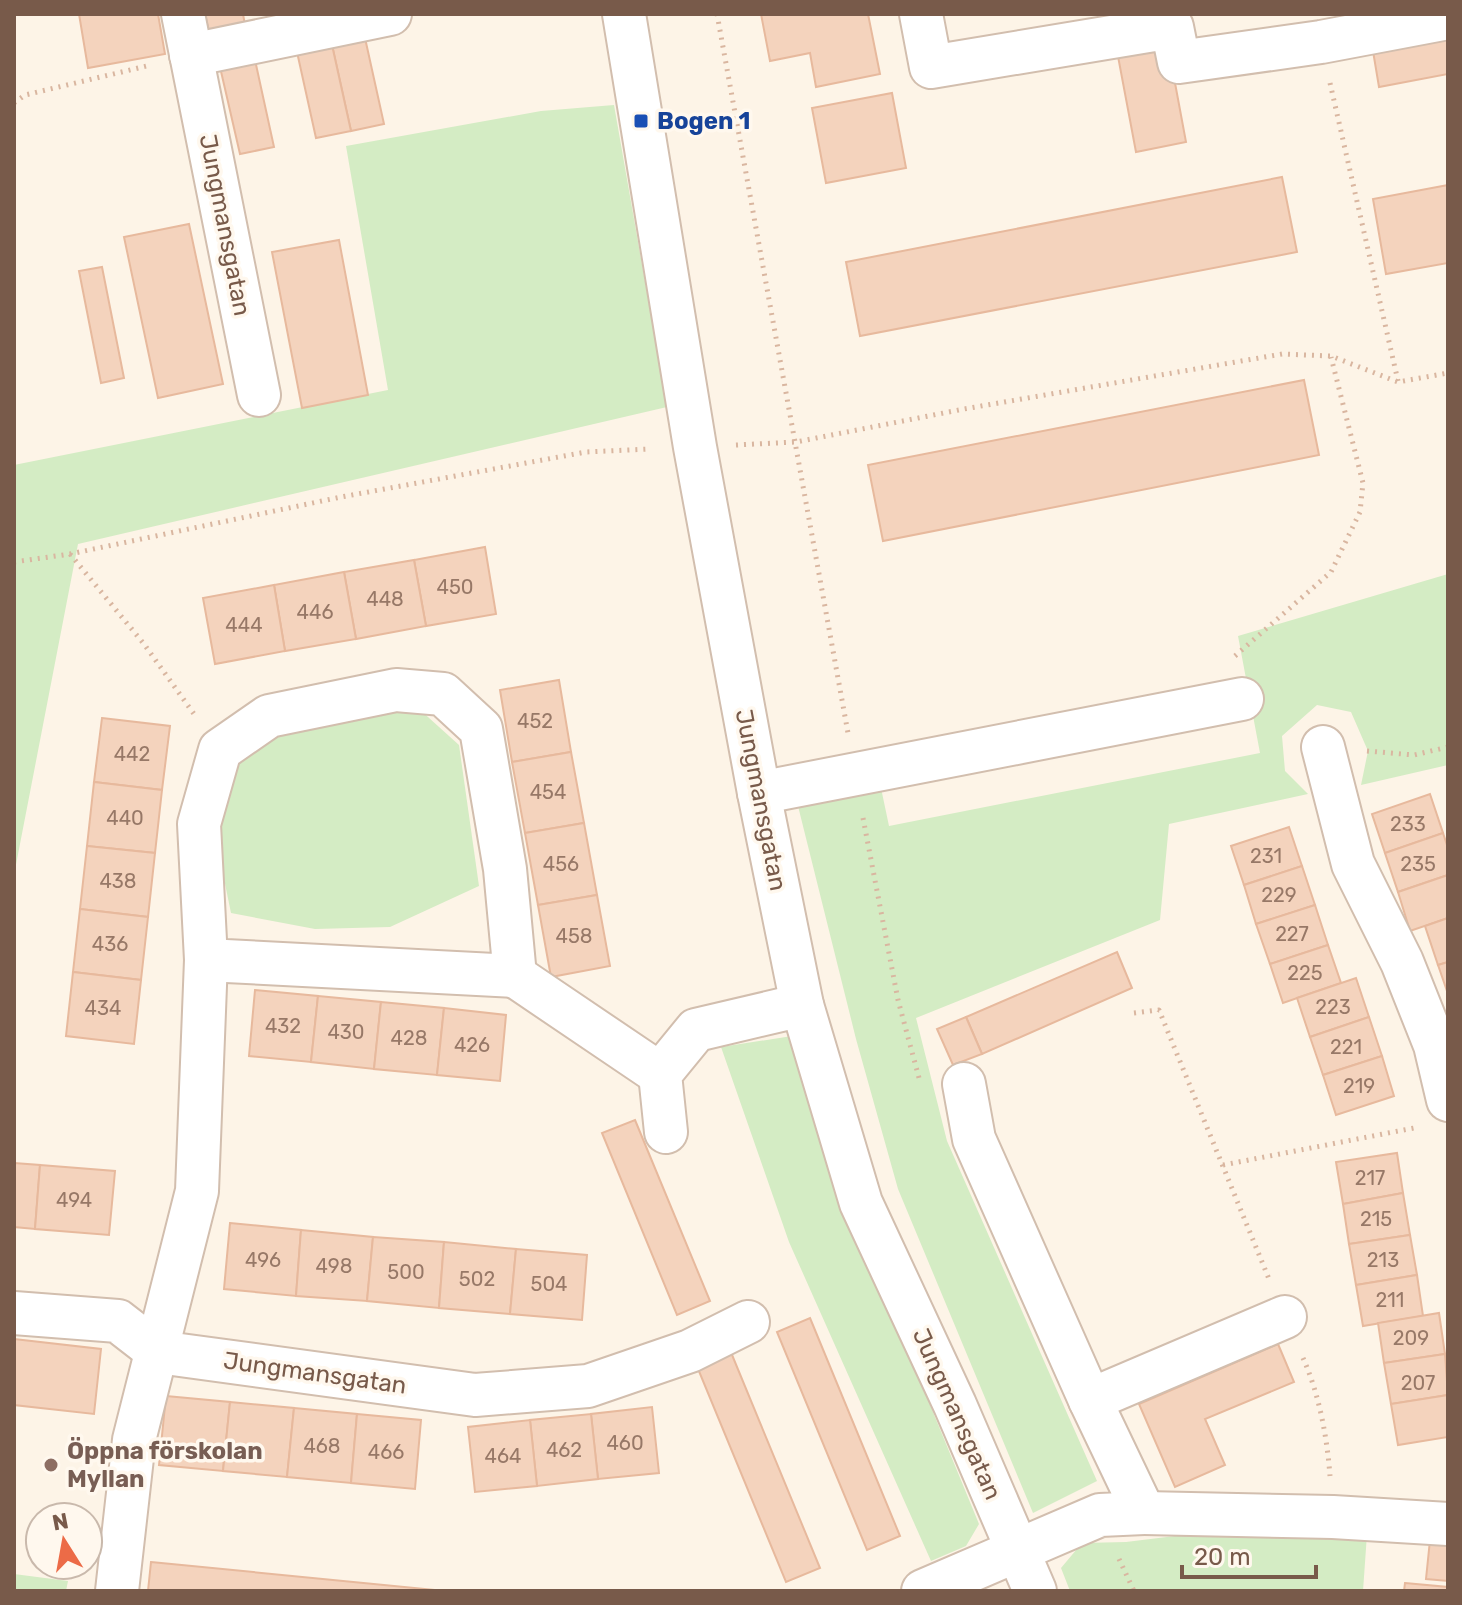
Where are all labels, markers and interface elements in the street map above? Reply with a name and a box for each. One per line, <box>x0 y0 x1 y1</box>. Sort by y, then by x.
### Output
place label: Bogen 1 <box>657 107 751 135</box>
marker: Bogen 1 <box>632 112 650 130</box>
street label: Jungmansgatan <box>194 132 256 318</box>
house number: 450 <box>437 575 474 599</box>
house number: 448 <box>366 587 404 611</box>
house number: 446 <box>297 600 333 624</box>
house number: 444 <box>225 613 263 637</box>
street label: Jungmansgatan <box>730 707 792 893</box>
house number: 452 <box>517 709 553 733</box>
house number: 442 <box>114 742 150 766</box>
house number: 454 <box>530 780 566 804</box>
house number: 440 <box>106 806 144 830</box>
house number: 233 <box>1390 812 1426 836</box>
house number: 231 <box>1250 844 1282 868</box>
house number: 456 <box>543 852 579 876</box>
house number: 235 <box>1400 852 1436 876</box>
house number: 438 <box>99 869 137 893</box>
house number: 229 <box>1261 883 1297 907</box>
house number: 227 <box>1275 922 1309 946</box>
house number: 458 <box>555 924 593 948</box>
house number: 436 <box>92 932 128 956</box>
house number: 225 <box>1287 961 1323 985</box>
house number: 223 <box>1315 995 1351 1019</box>
house number: 434 <box>85 996 121 1020</box>
house number: 432 <box>265 1014 301 1038</box>
house number: 430 <box>327 1020 365 1044</box>
house number: 428 <box>391 1026 427 1050</box>
house number: 426 <box>454 1033 490 1057</box>
house number: 221 <box>1330 1035 1362 1059</box>
house number: 219 <box>1343 1074 1375 1098</box>
house number: 217 <box>1355 1166 1385 1190</box>
house number: 494 <box>56 1188 92 1212</box>
house number: 215 <box>1360 1207 1392 1231</box>
house number: 496 <box>245 1248 281 1272</box>
house number: 213 <box>1367 1248 1399 1272</box>
house number: 498 <box>316 1254 352 1278</box>
house number: 500 <box>387 1260 425 1284</box>
house number: 502 <box>459 1267 495 1291</box>
house number: 504 <box>531 1272 568 1296</box>
house number: 211 <box>1376 1288 1404 1312</box>
street label: Jungmansgatan <box>907 1324 1007 1504</box>
house number: 209 <box>1393 1326 1429 1350</box>
street label: Jungmansgatan <box>222 1346 408 1400</box>
house number: 207 <box>1401 1371 1435 1395</box>
house number: 460 <box>606 1431 644 1455</box>
house number: 468 <box>303 1434 341 1458</box>
place label: Öppna förskolan Myllan <box>67 1437 263 1493</box>
house number: 462 <box>546 1438 582 1462</box>
house number: 466 <box>368 1440 404 1464</box>
house number: 464 <box>485 1444 521 1468</box>
marker: Öppna förskolan Myllan <box>42 1456 60 1474</box>
north arrow <box>24 1501 104 1581</box>
text: N <box>50 1507 71 1537</box>
scale bar <box>1182 1529 1316 1579</box>
text: 20 m <box>1194 1543 1251 1571</box>

